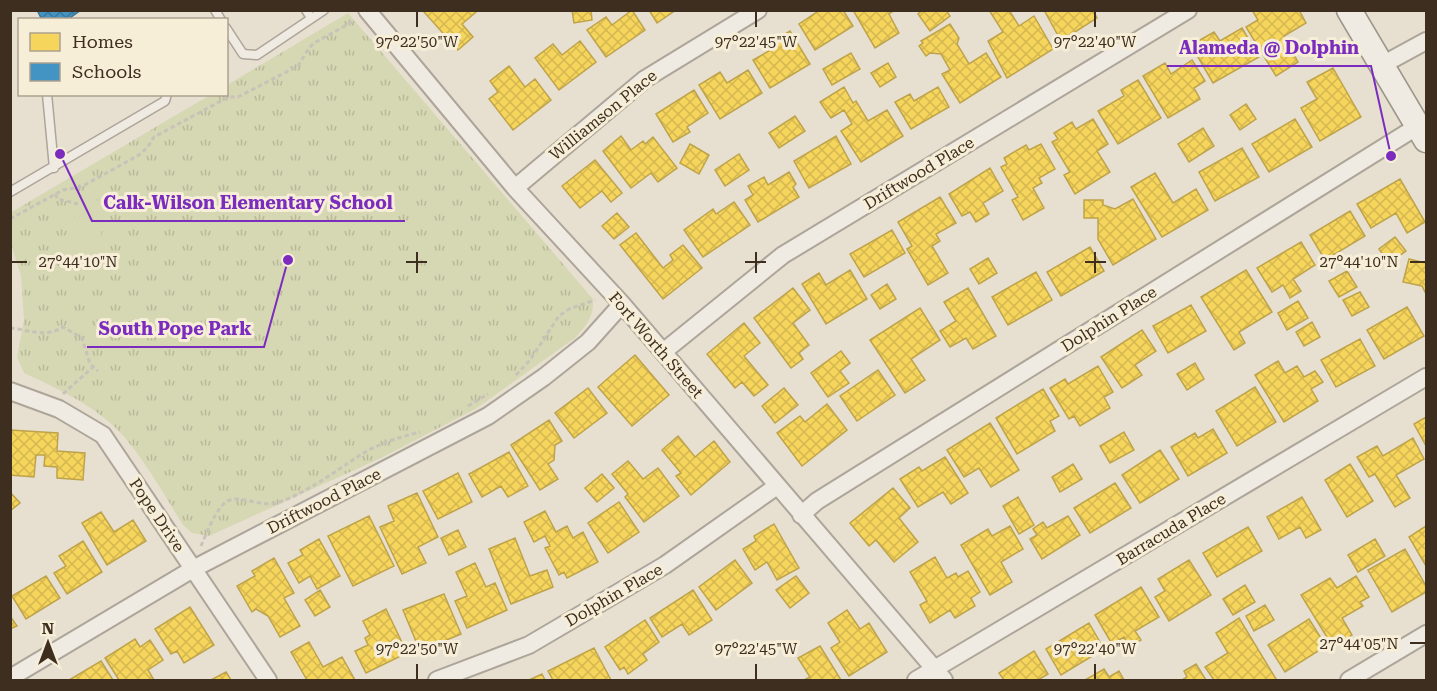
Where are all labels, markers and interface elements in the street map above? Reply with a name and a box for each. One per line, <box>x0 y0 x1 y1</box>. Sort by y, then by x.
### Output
legend <box>18 18 228 96</box>
callout: Alameda @ Dolphin <box>1167 30 1371 66</box>
text: Homes <box>72 31 133 52</box>
text: 97°22'50"W <box>376 33 459 51</box>
text: 97°22'45"W <box>715 33 798 51</box>
text: 97°22'40"W <box>1054 33 1137 51</box>
text: Alameda @ Dolphin <box>1179 37 1359 58</box>
text: Schools <box>72 61 141 82</box>
street label: Williamson Place <box>545 66 661 164</box>
street label: Driftwood Place <box>861 133 978 213</box>
callout: Calk-Wilson Elementary School <box>92 185 405 221</box>
text: Calk-Wilson Elementary School <box>103 192 393 213</box>
text: 27°44'10"N <box>38 253 118 271</box>
text: 27°44'10"N <box>1319 253 1399 271</box>
street label: Dolphin Place <box>1058 282 1160 356</box>
street label: Fort Worth Street <box>605 288 707 402</box>
callout: South Pope Park <box>87 311 264 347</box>
text: South Pope Park <box>98 318 252 339</box>
street label: Driftwood Place <box>264 464 384 538</box>
street label: Pope Drive <box>125 475 189 556</box>
street label: Barracuda Place <box>1113 489 1229 569</box>
street label: Dolphin Place <box>562 559 666 630</box>
north arrow <box>18 613 78 673</box>
text: N <box>42 619 54 638</box>
text: 27°44'05"N <box>1319 635 1399 653</box>
text: 97°22'50"W <box>376 640 459 658</box>
text: 97°22'45"W <box>715 640 798 658</box>
text: 97°22'40"W <box>1054 640 1137 658</box>

